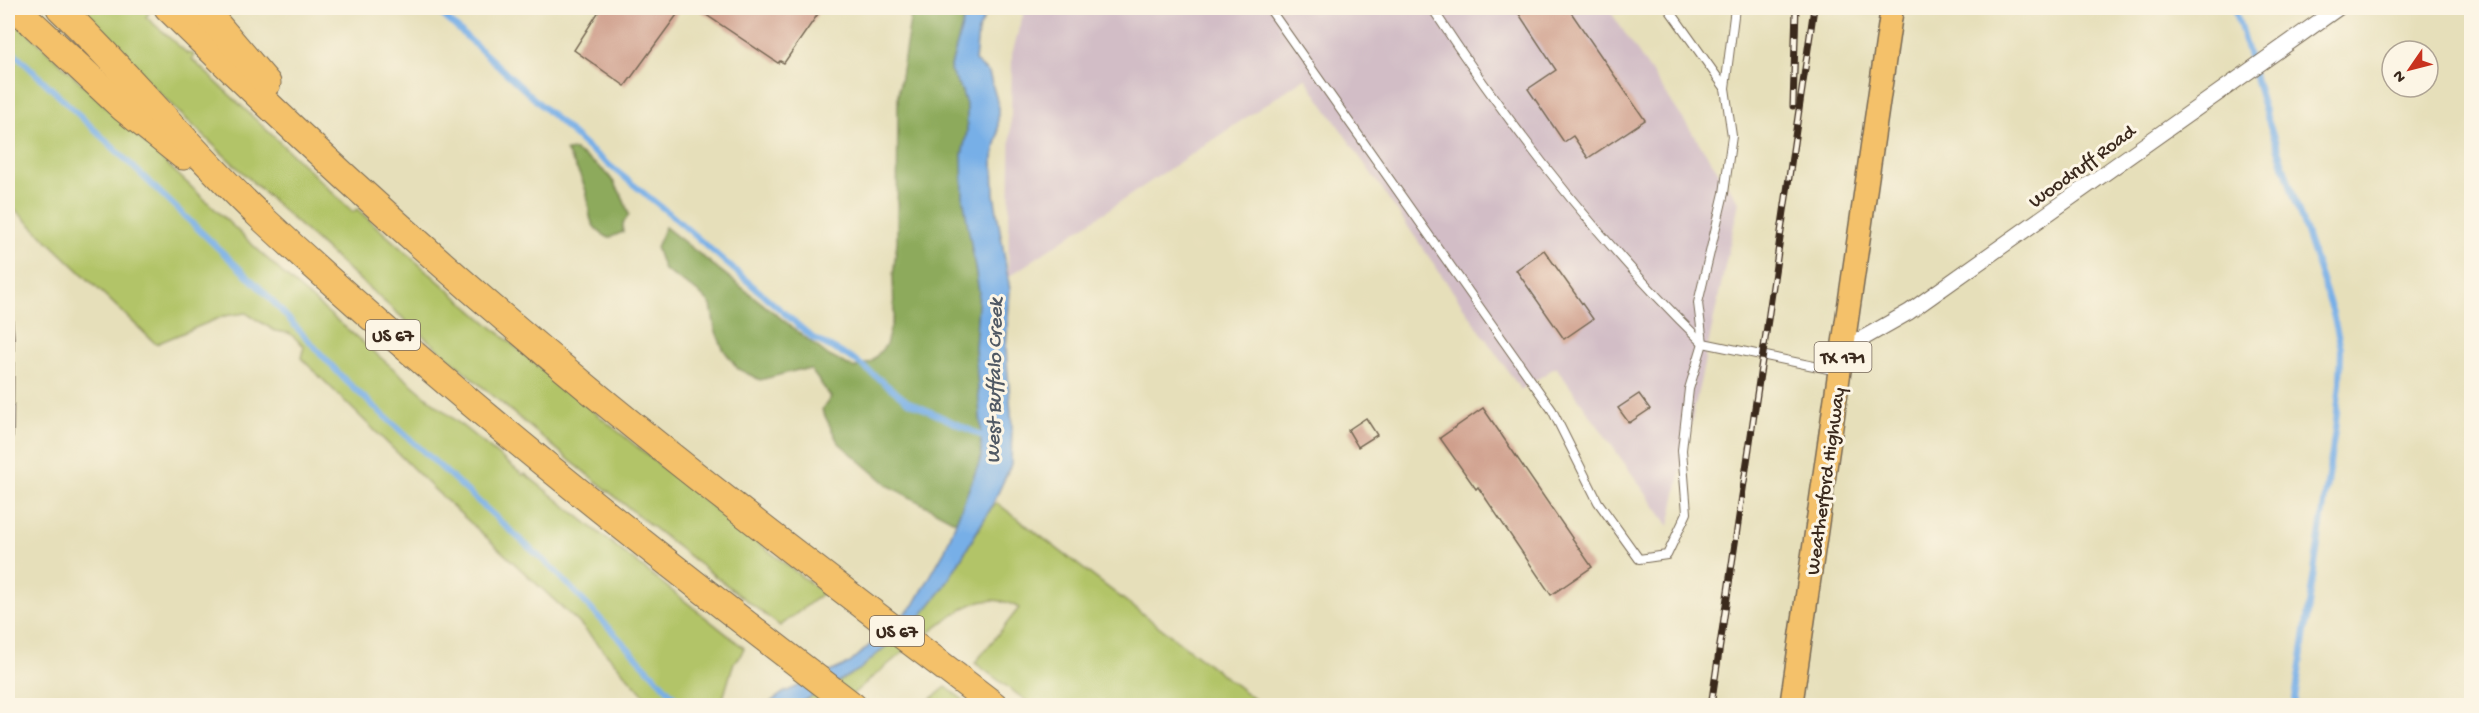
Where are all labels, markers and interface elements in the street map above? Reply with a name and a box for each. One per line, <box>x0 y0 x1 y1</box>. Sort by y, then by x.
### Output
north arrow <box>2380 39 2440 99</box>
text: N <box>2389 65 2411 85</box>
street label: Woodruff Road <box>2025 120 2143 214</box>
water label: West Buffalo Creek <box>983 296 1010 464</box>
road number: US 67 <box>366 320 420 350</box>
road number: TX 171 <box>1814 342 1872 372</box>
street label: Weatherford Highway <box>1803 386 1852 577</box>
road number: US 67 <box>870 616 924 646</box>

